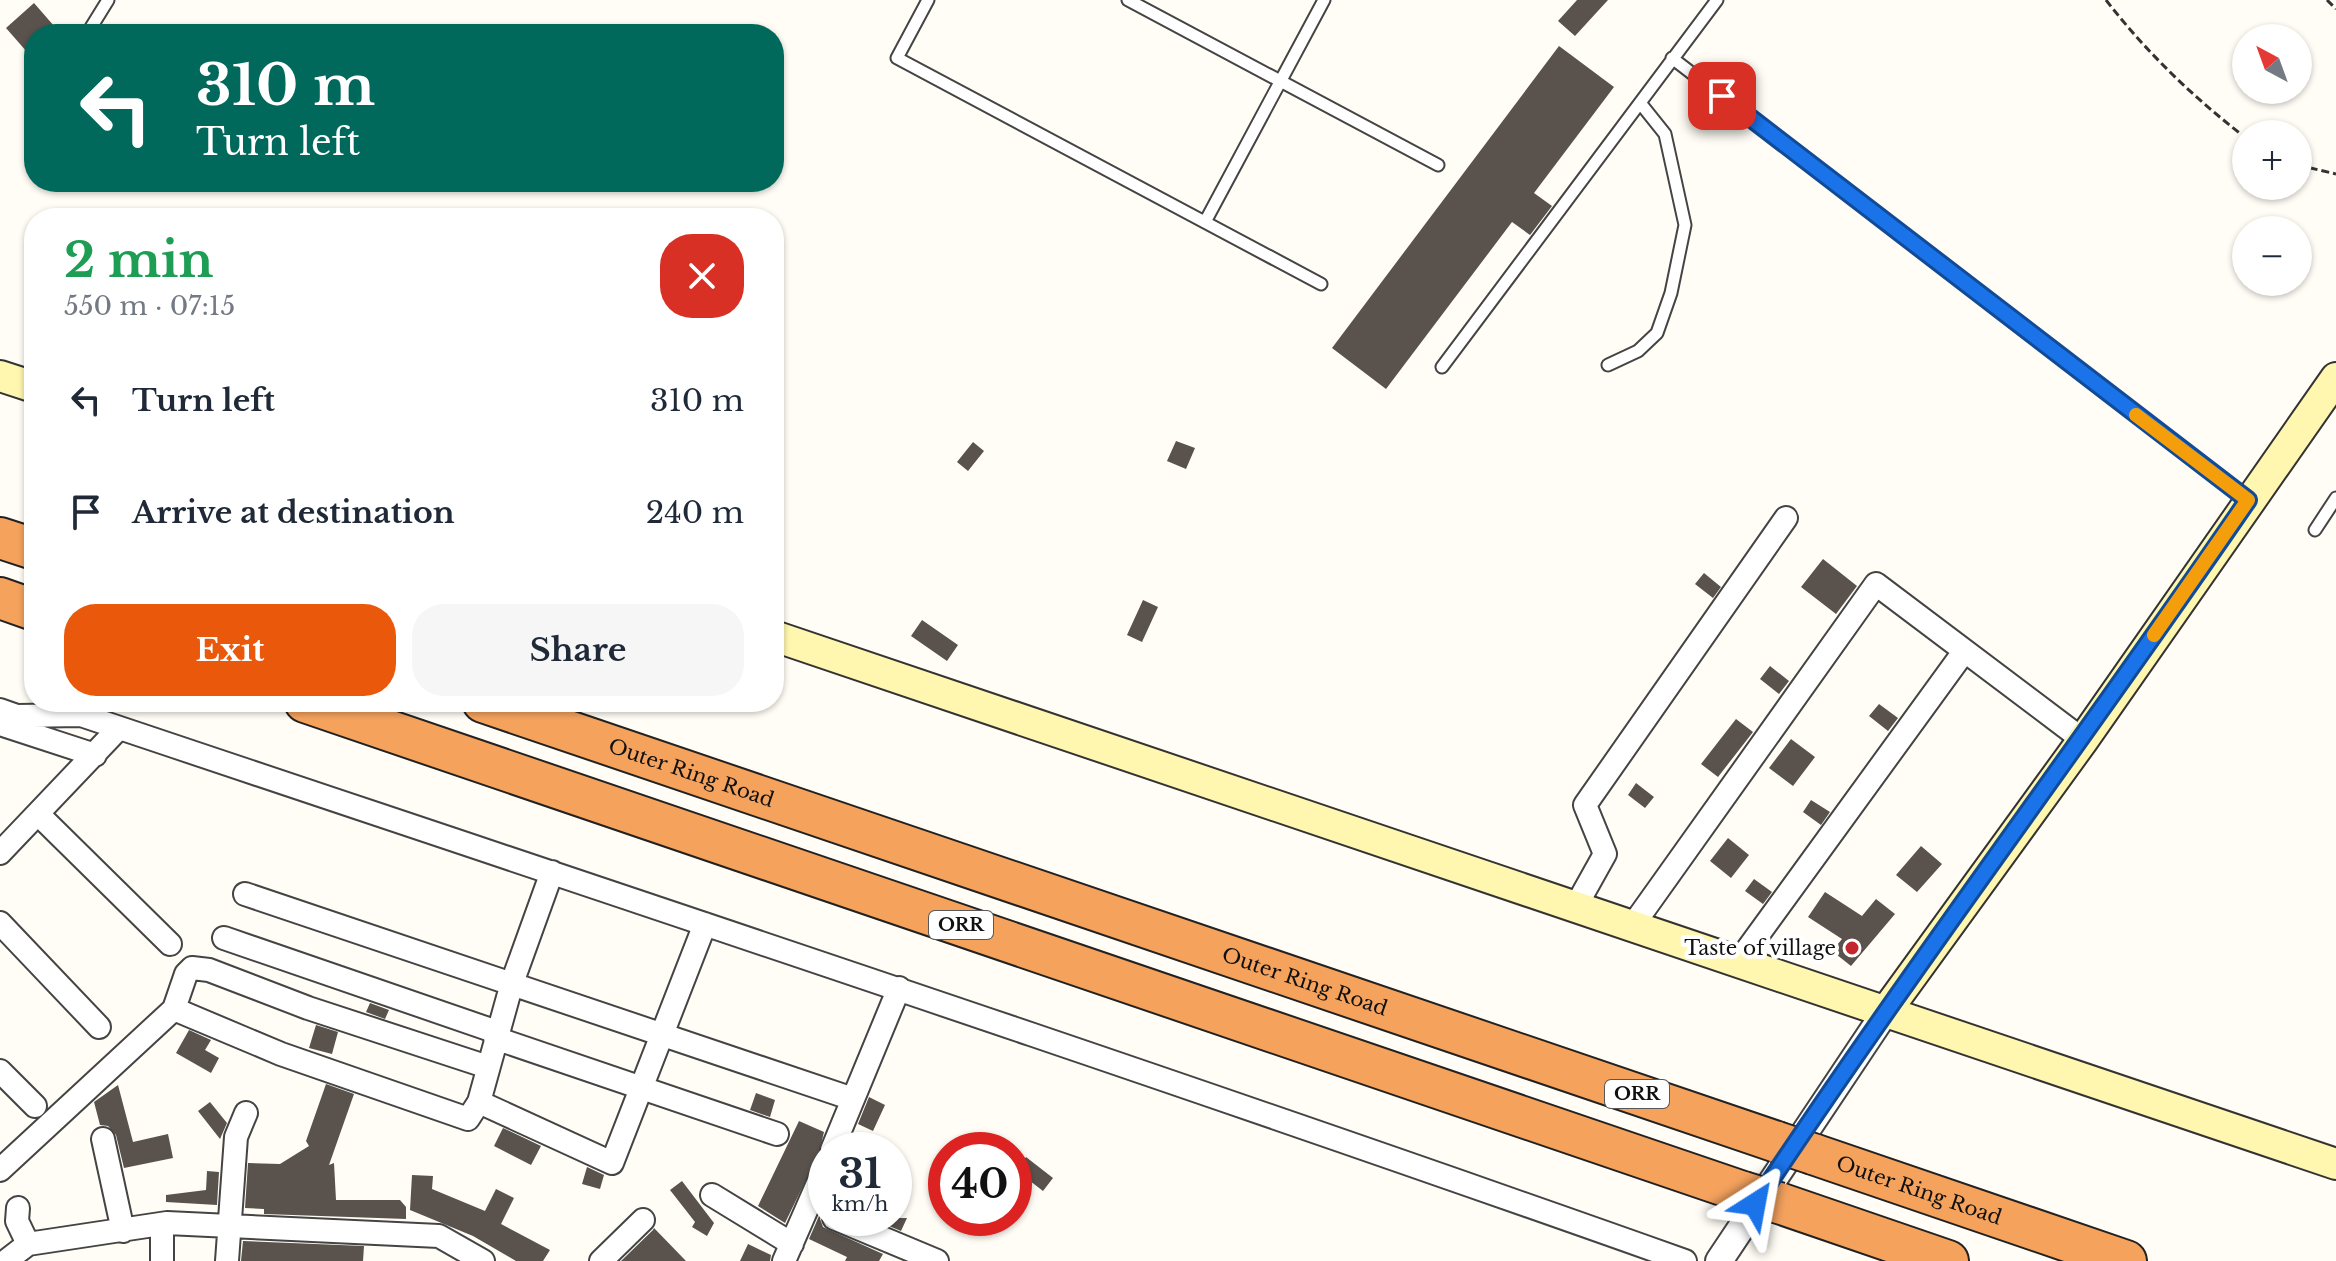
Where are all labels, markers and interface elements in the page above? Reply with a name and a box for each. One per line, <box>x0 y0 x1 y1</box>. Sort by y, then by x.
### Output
north arrow <box>2232 24 2312 104</box>
map controls <box>2232 24 2312 296</box>
text: 310 m <box>196 51 375 120</box>
icon: left <box>64 56 168 160</box>
pin <box>1688 62 1756 130</box>
icon: arrive <box>1700 74 1744 118</box>
text: Turn left <box>196 120 360 165</box>
button: + <box>2232 120 2312 200</box>
button: − <box>2232 216 2312 296</box>
text: 2 min <box>64 230 213 290</box>
button: close <box>660 234 744 318</box>
text: 550 m · 07:15 <box>64 290 235 322</box>
icon: left <box>64 378 108 422</box>
text: Turn left <box>132 382 275 419</box>
text: 310 m <box>650 382 744 419</box>
icon: arrive <box>64 490 108 534</box>
text: Arrive at destination <box>132 494 455 531</box>
text: 240 m <box>646 494 744 531</box>
button: Exit <box>64 604 396 696</box>
button: Share <box>412 604 744 696</box>
street label: Outer Ring Road <box>605 734 777 812</box>
road number: ORR <box>929 911 993 939</box>
place label: Taste of village <box>1684 936 1836 960</box>
marker: Taste of village <box>1843 939 1861 957</box>
street label: Outer Ring Road <box>1219 942 1391 1021</box>
road number: ORR <box>1605 1080 1669 1108</box>
speed limit sign: 40 <box>928 1132 1032 1236</box>
text: 31 <box>839 1149 881 1199</box>
street label: Outer Ring Road <box>1833 1151 2005 1230</box>
position arrow <box>1713 1162 1797 1246</box>
text: km/h <box>832 1192 888 1216</box>

